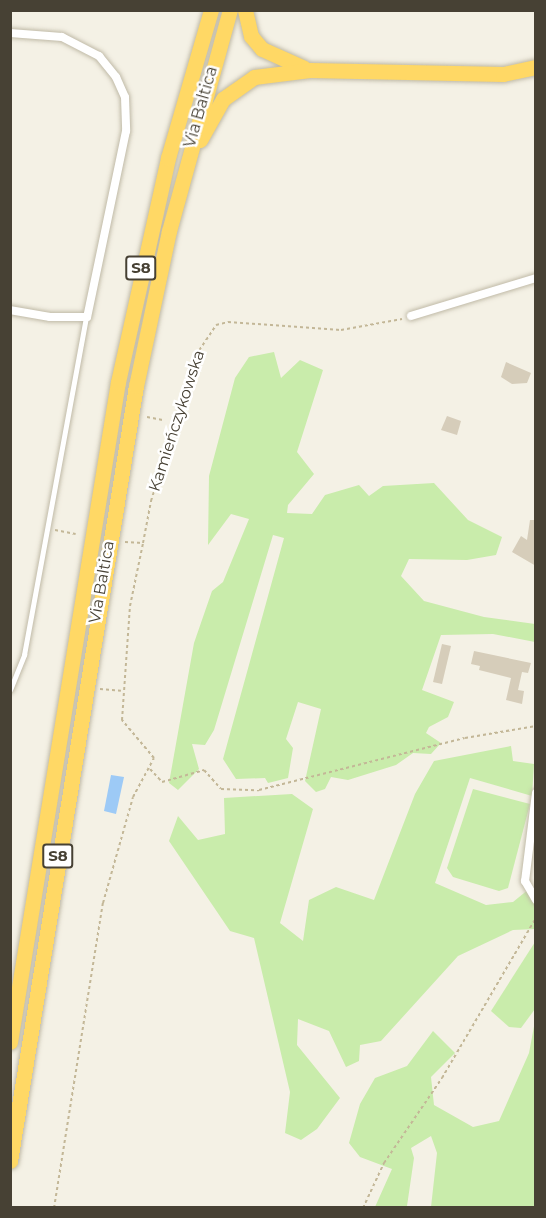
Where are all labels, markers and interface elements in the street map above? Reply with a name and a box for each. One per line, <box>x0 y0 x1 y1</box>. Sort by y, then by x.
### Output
street label: Via Baltica <box>180 64 222 150</box>
road number: S8 <box>124 256 158 280</box>
street label: Kamieńczykowska <box>145 348 209 494</box>
street label: Via Baltica <box>85 539 119 625</box>
road number: S8 <box>42 844 74 868</box>

